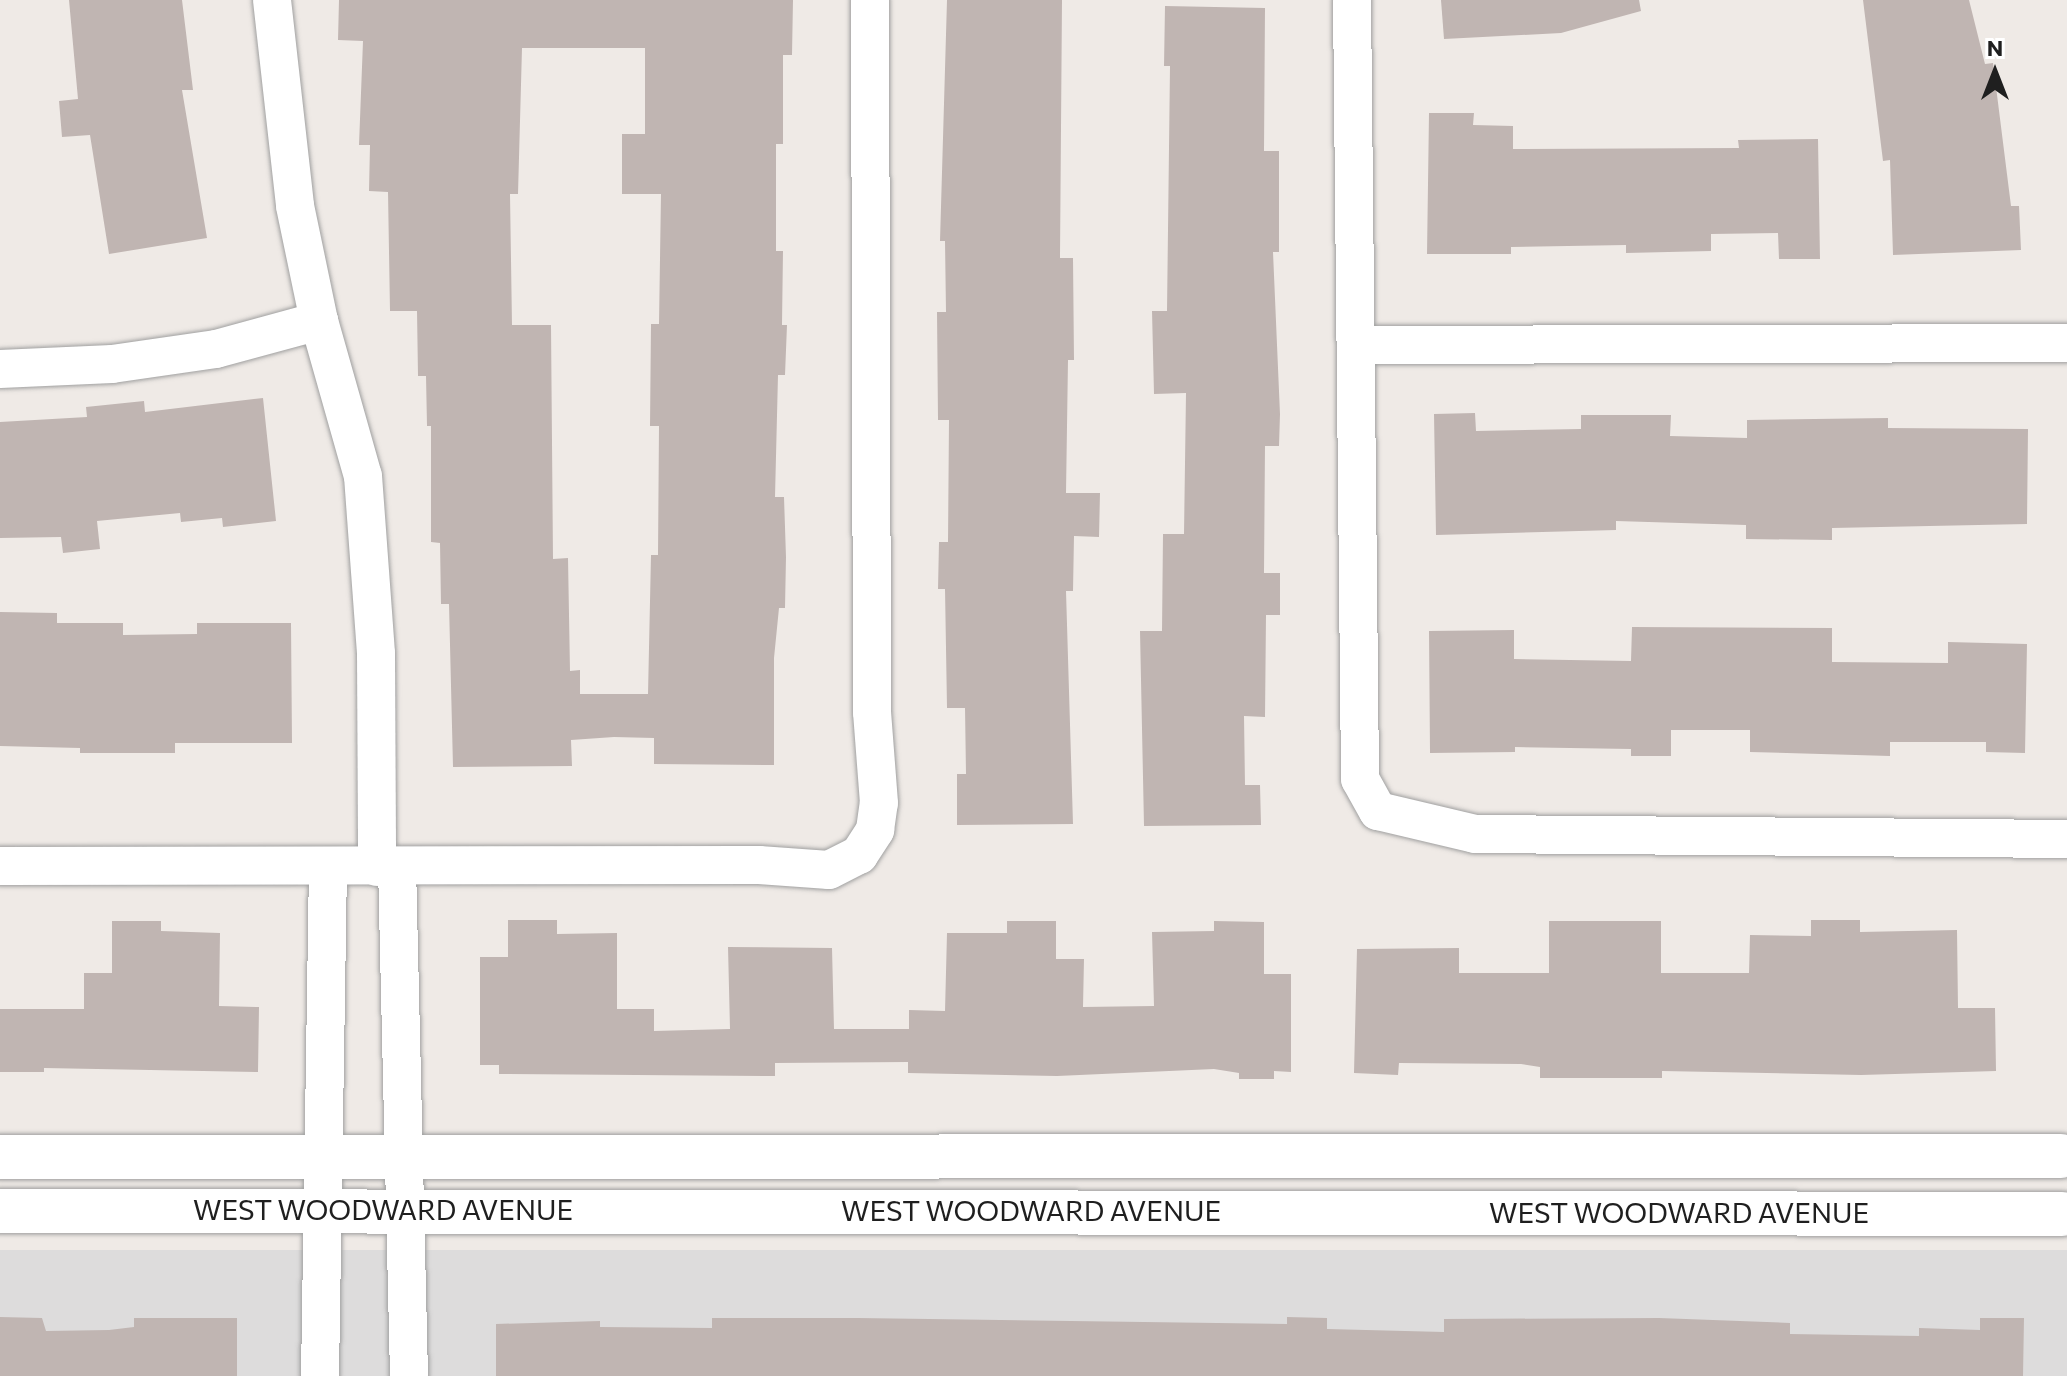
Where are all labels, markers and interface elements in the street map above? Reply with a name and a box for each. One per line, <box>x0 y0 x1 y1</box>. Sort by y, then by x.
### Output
north arrow <box>1955 32 2035 112</box>
text: N <box>1987 34 2003 61</box>
street label: WEST WOODWARD AVENUE <box>193 1192 573 1226</box>
street label: WEST WOODWARD AVENUE <box>841 1193 1221 1227</box>
street label: WEST WOODWARD AVENUE <box>1489 1195 1869 1229</box>

